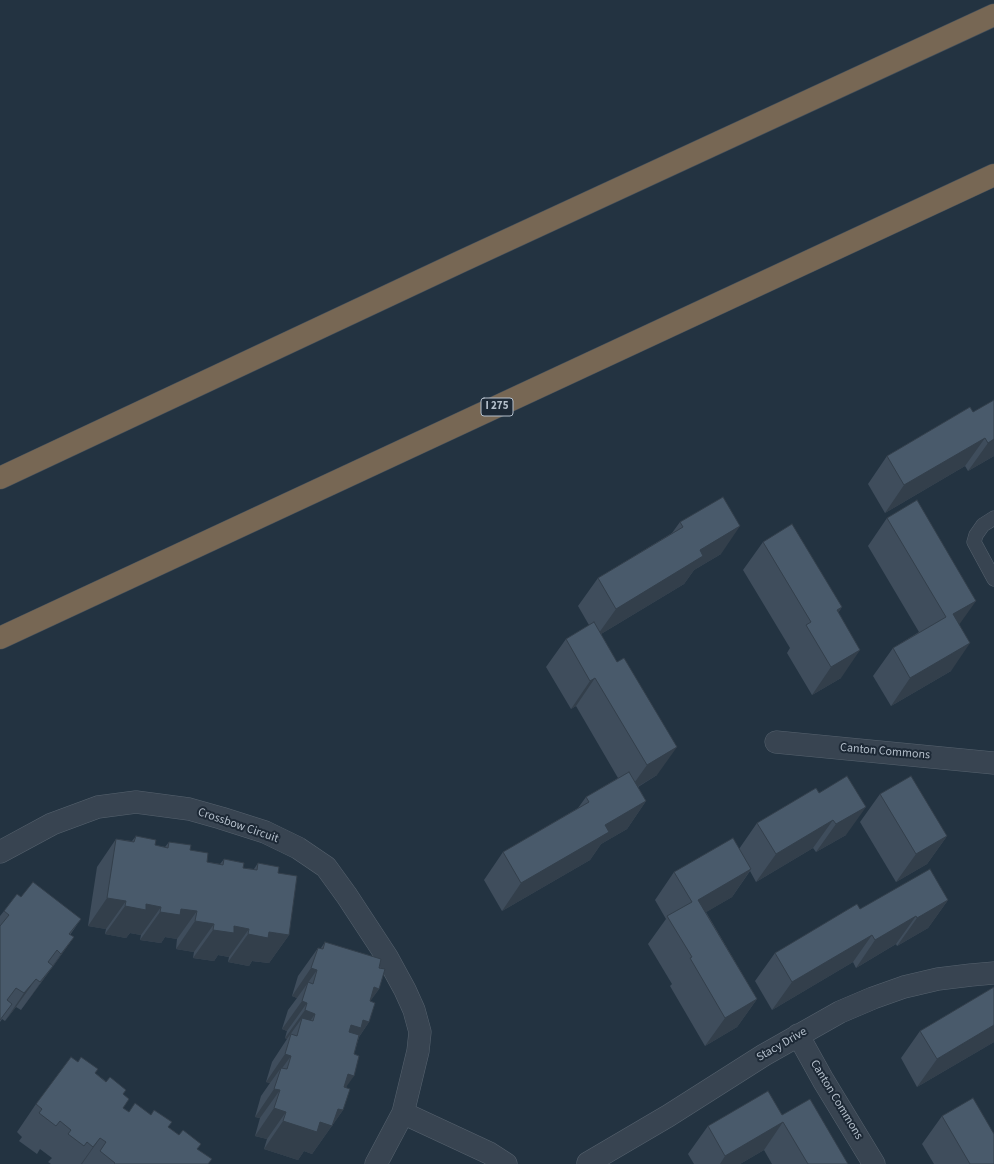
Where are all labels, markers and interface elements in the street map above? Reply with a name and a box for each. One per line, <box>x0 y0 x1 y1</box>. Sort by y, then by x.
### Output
road number: I 275 <box>481 398 513 416</box>
street label: Canton Commons <box>839 741 931 763</box>
street label: Crossbow Circuit <box>196 805 280 847</box>
street label: Stacy Drive <box>754 1025 810 1065</box>
street label: Canton Commons <box>807 1058 865 1142</box>

